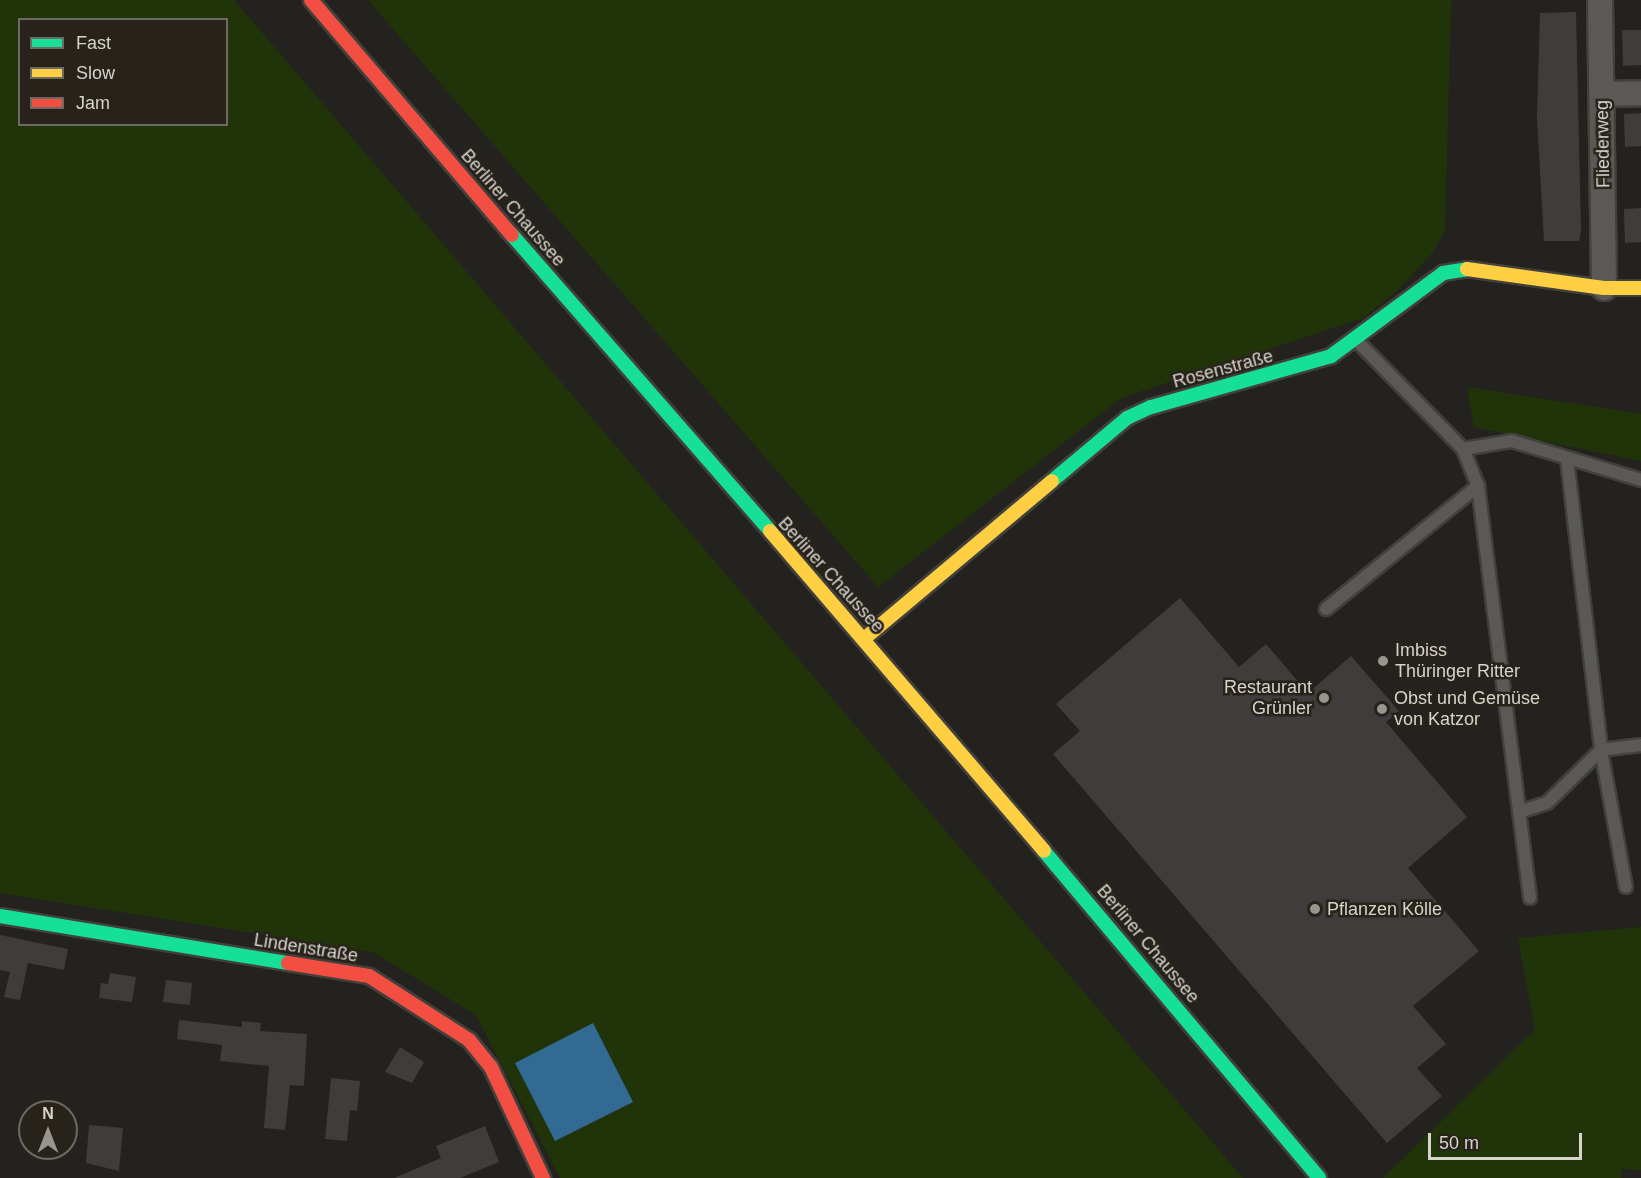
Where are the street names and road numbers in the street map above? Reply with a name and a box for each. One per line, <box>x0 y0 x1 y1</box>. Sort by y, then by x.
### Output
street label: Fliederweg <box>1591 100 1615 188</box>
street label: Berliner Chaussee <box>456 145 570 271</box>
street label: Rosenstraße <box>1170 345 1276 393</box>
street label: Berliner Chaussee <box>773 513 889 637</box>
street label: Berliner Chaussee <box>1092 880 1204 1008</box>
street label: Lindenstraße <box>252 929 360 967</box>

